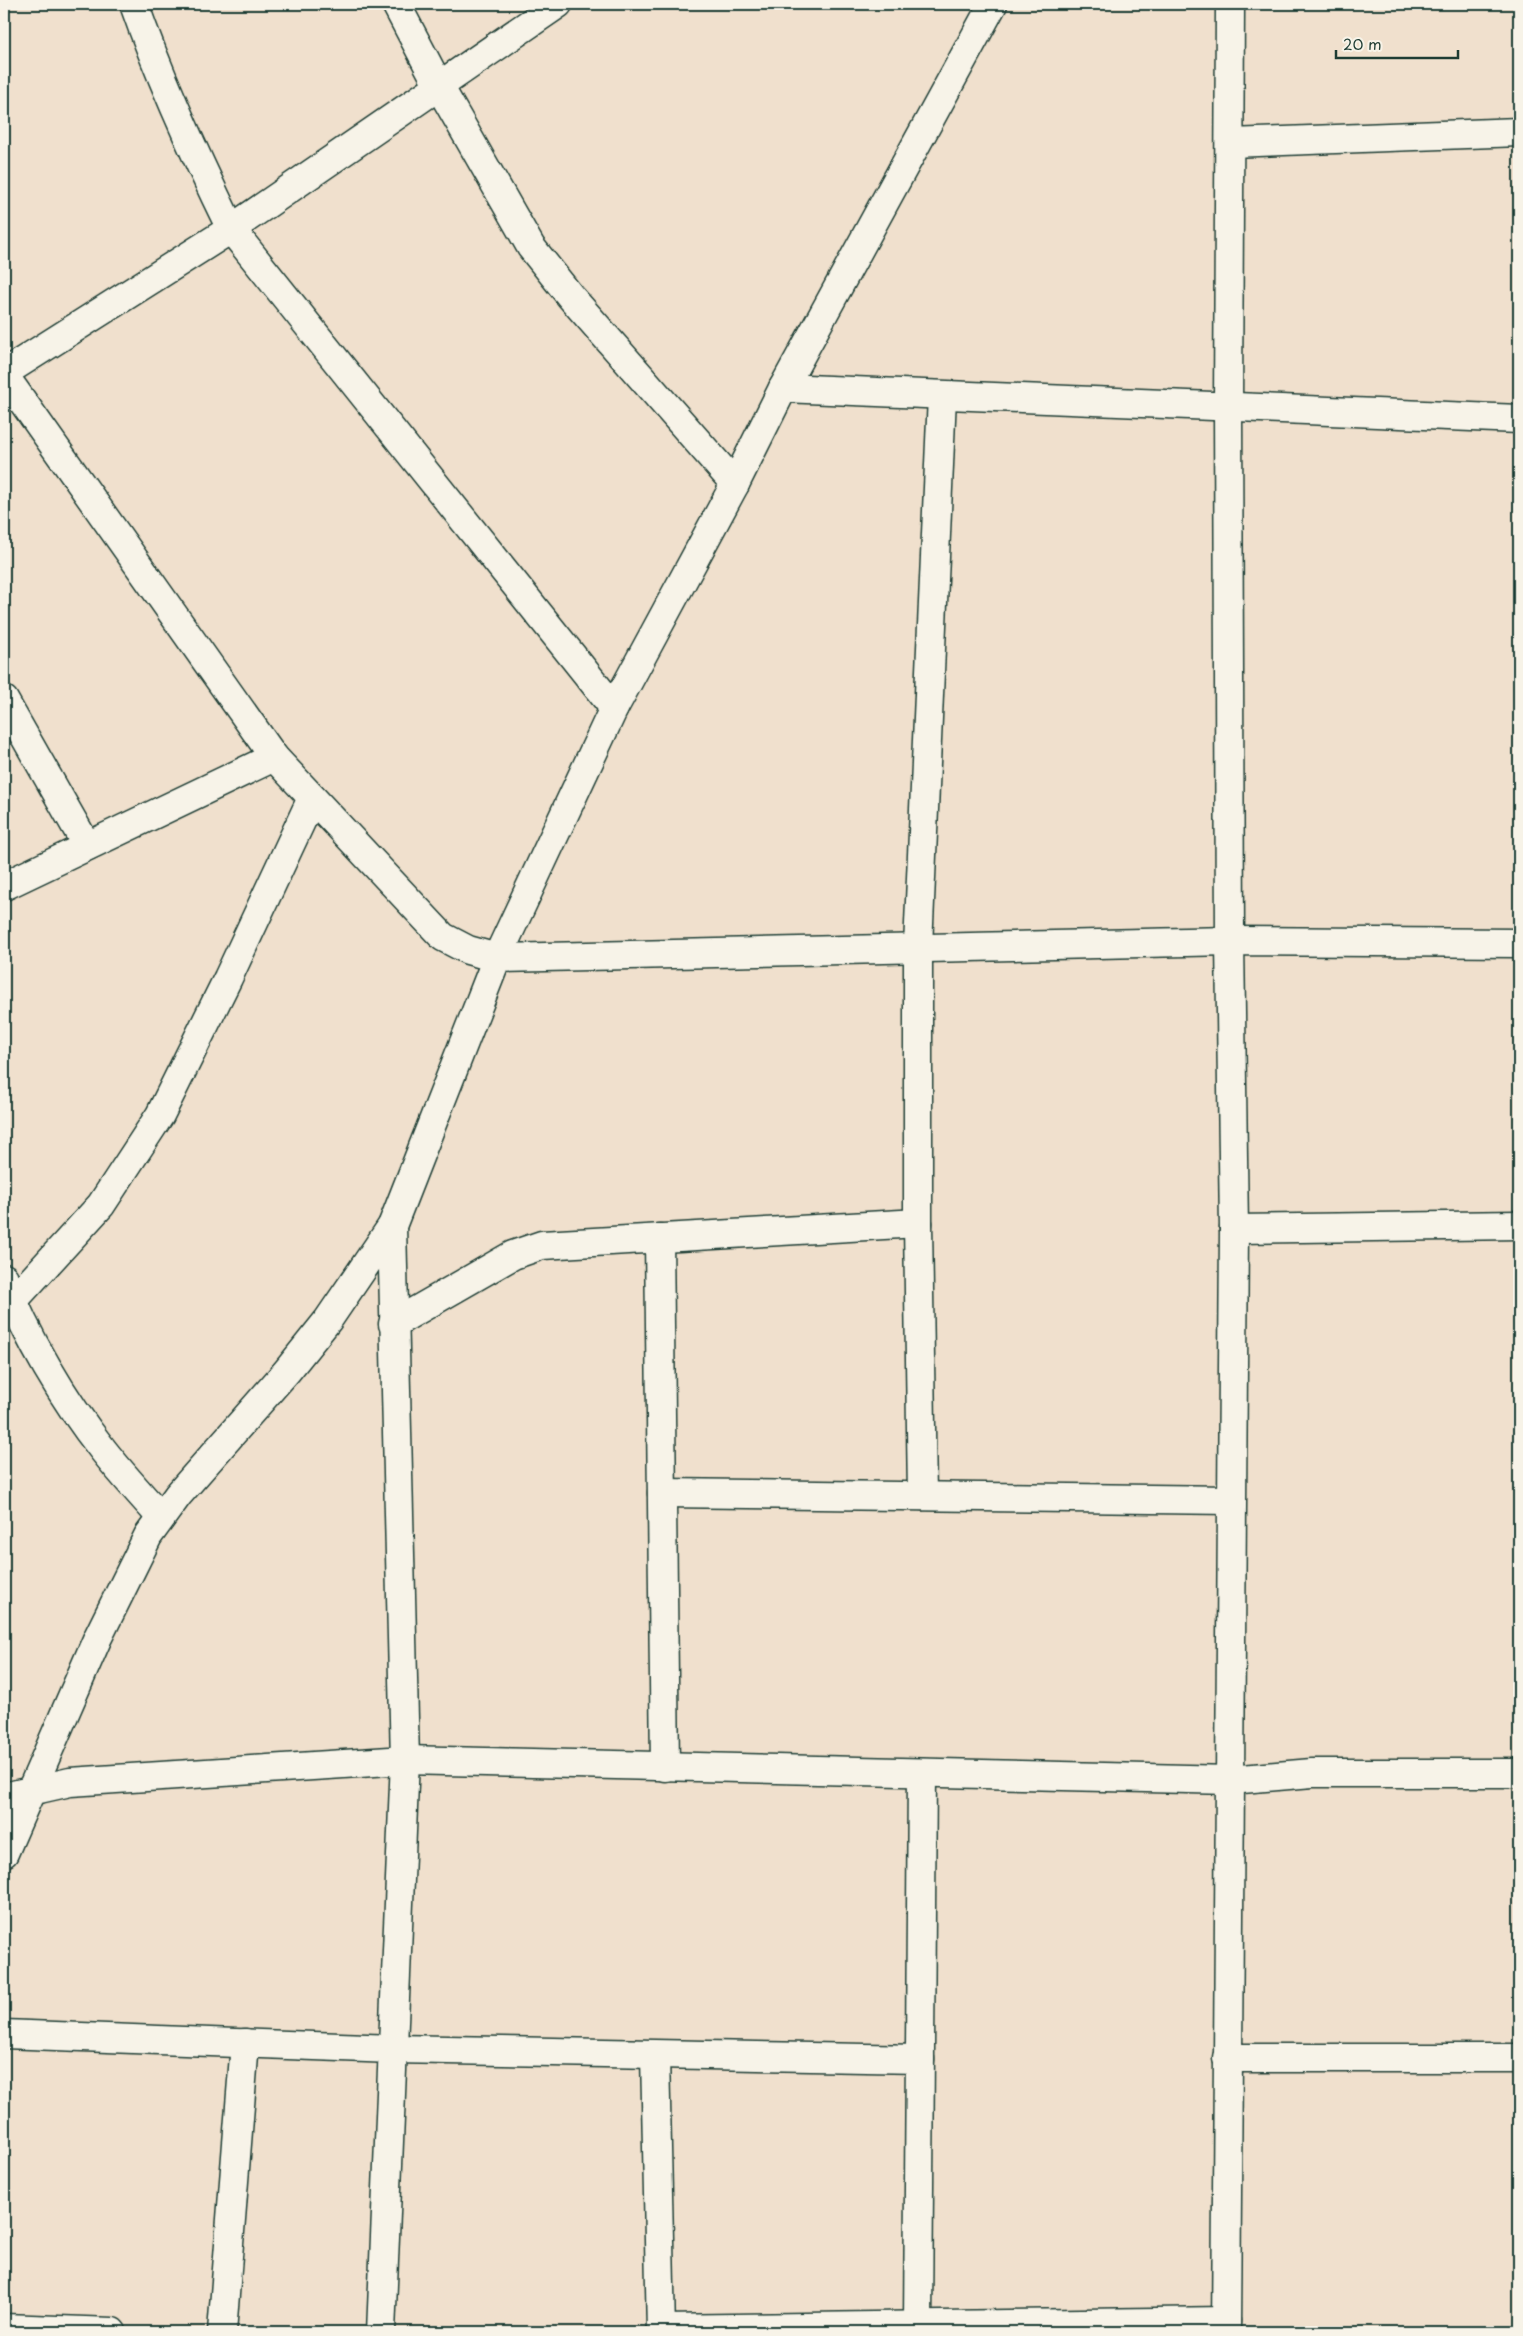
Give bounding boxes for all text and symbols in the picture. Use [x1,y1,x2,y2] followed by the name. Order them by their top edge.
[1336,28,1458,60] scale bar
[1343,32,1382,55] text: 20 m

